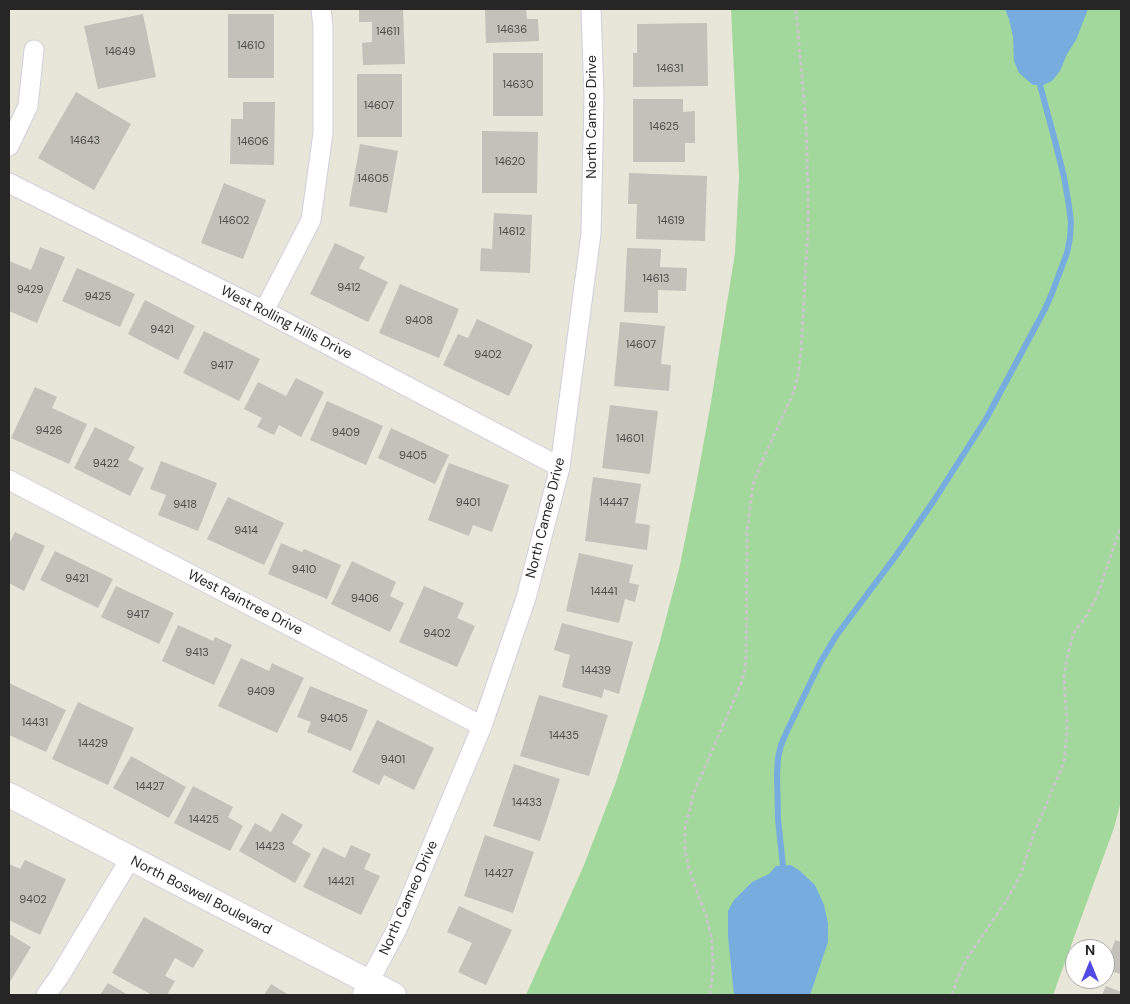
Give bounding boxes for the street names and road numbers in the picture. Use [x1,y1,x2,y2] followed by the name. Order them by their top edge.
[584,55,600,179] street label: North Cameo Drive
[218,283,354,363] street label: West Rolling Hills Drive
[523,456,569,580] street label: North Cameo Drive
[185,567,305,639] street label: West Raintree Drive
[376,838,442,958] street label: North Cameo Drive
[128,853,274,939] street label: North Boswell Boulevard

